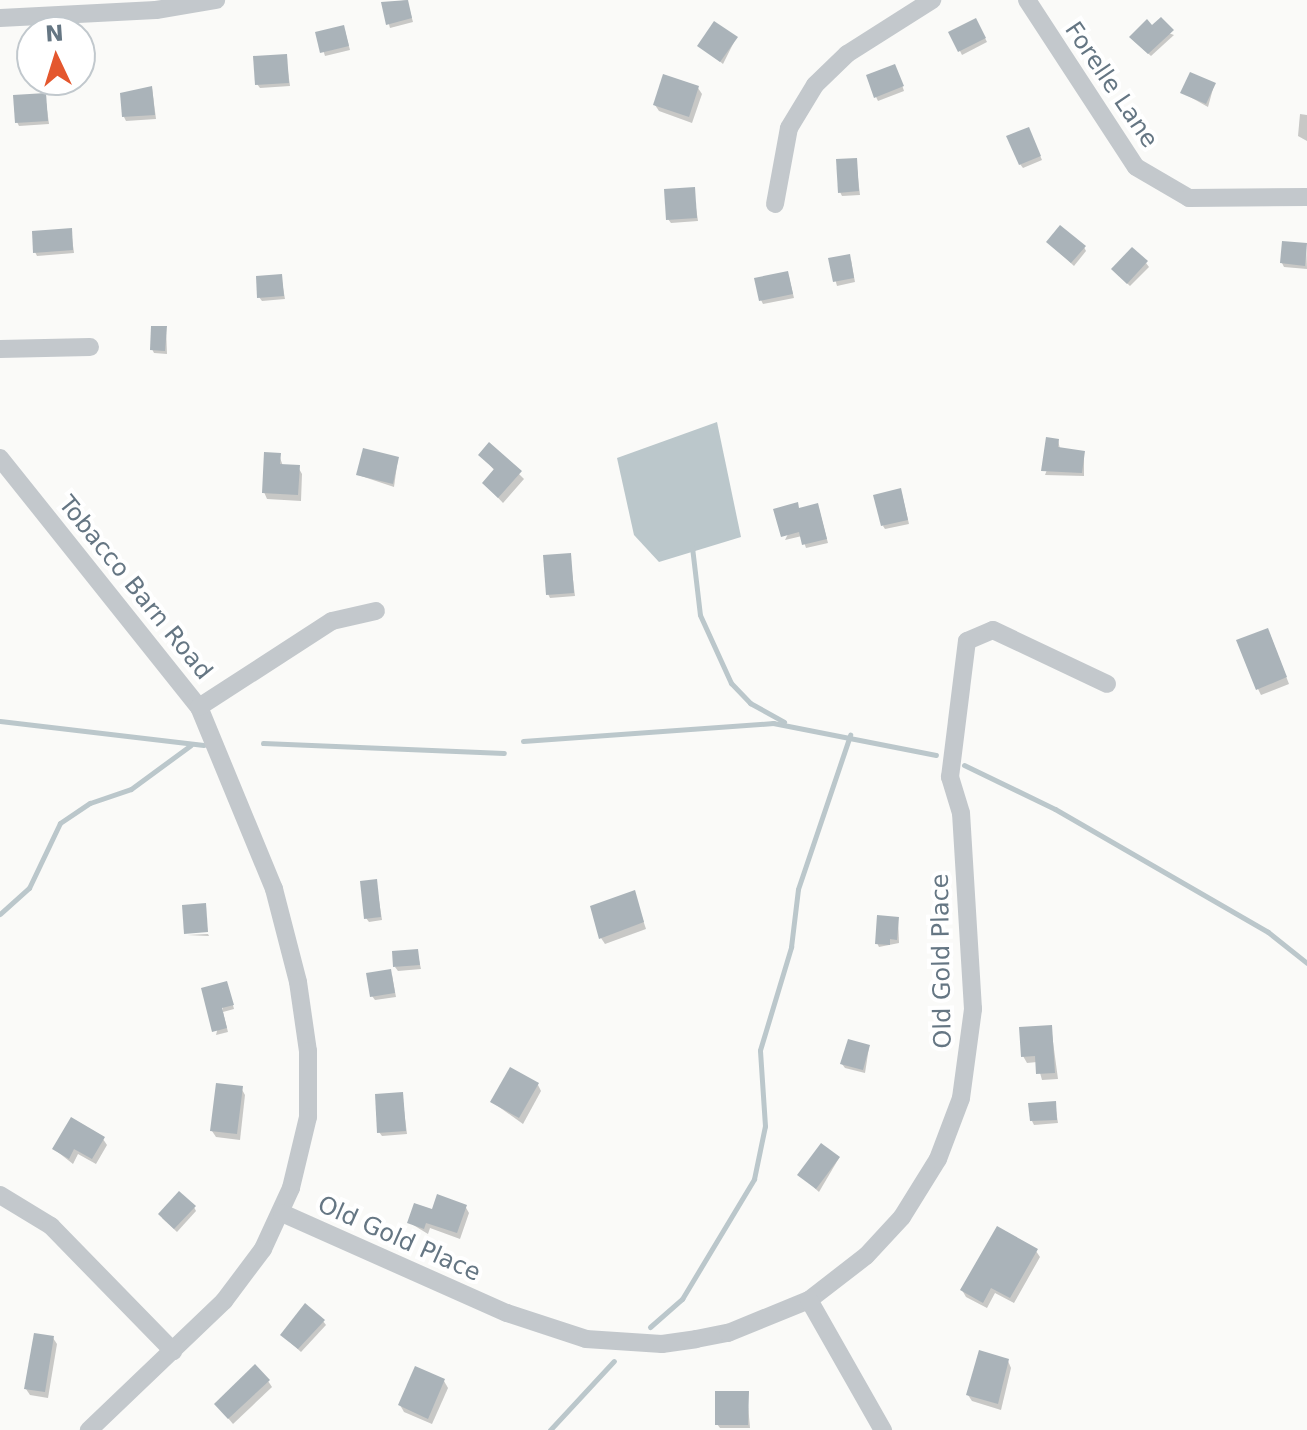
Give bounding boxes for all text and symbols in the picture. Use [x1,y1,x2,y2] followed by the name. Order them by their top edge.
[16,16,96,96] north arrow
[1058,17,1164,153] street label: Forelle Lane
[44,20,64,47] text: N
[52,491,218,685] street label: Tobacco Barn Road
[926,873,958,1049] street label: Old Gold Place
[313,1190,485,1288] street label: Old Gold Place

